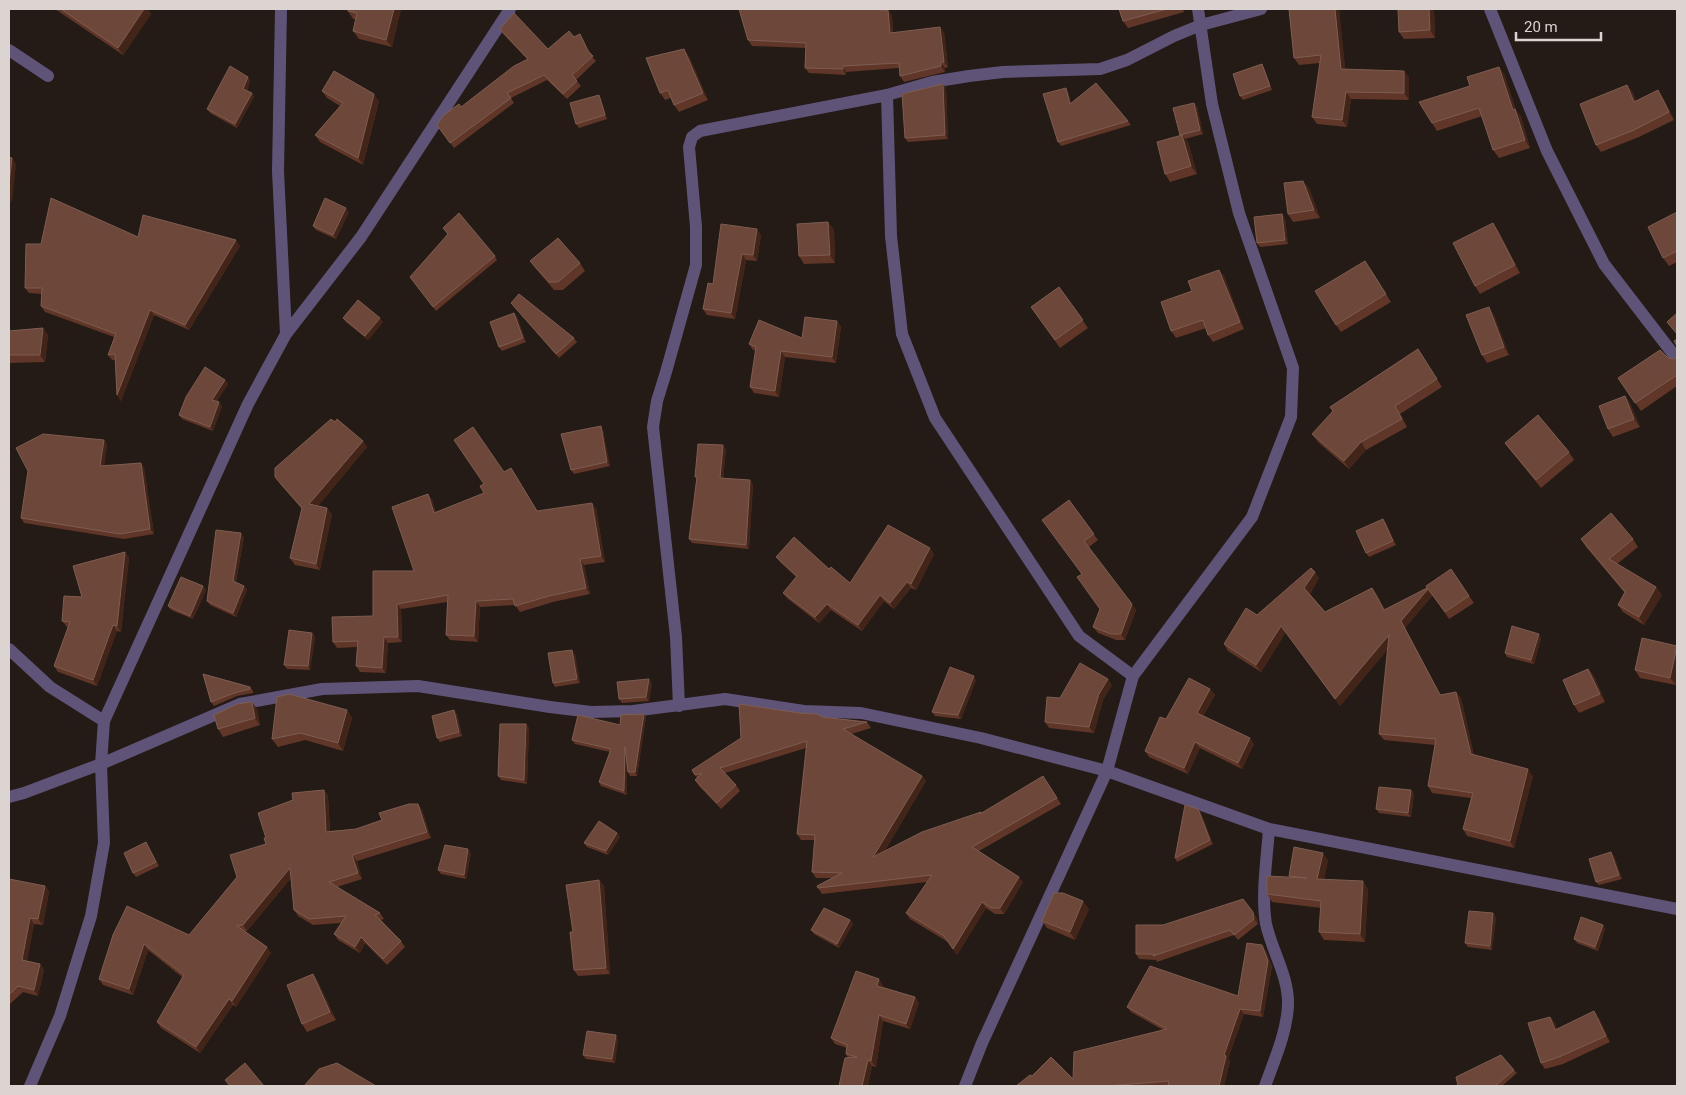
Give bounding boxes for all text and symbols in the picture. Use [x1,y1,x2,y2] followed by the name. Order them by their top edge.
[1516,10,1601,42] scale bar
[1524,18,1558,36] text: 20 m

